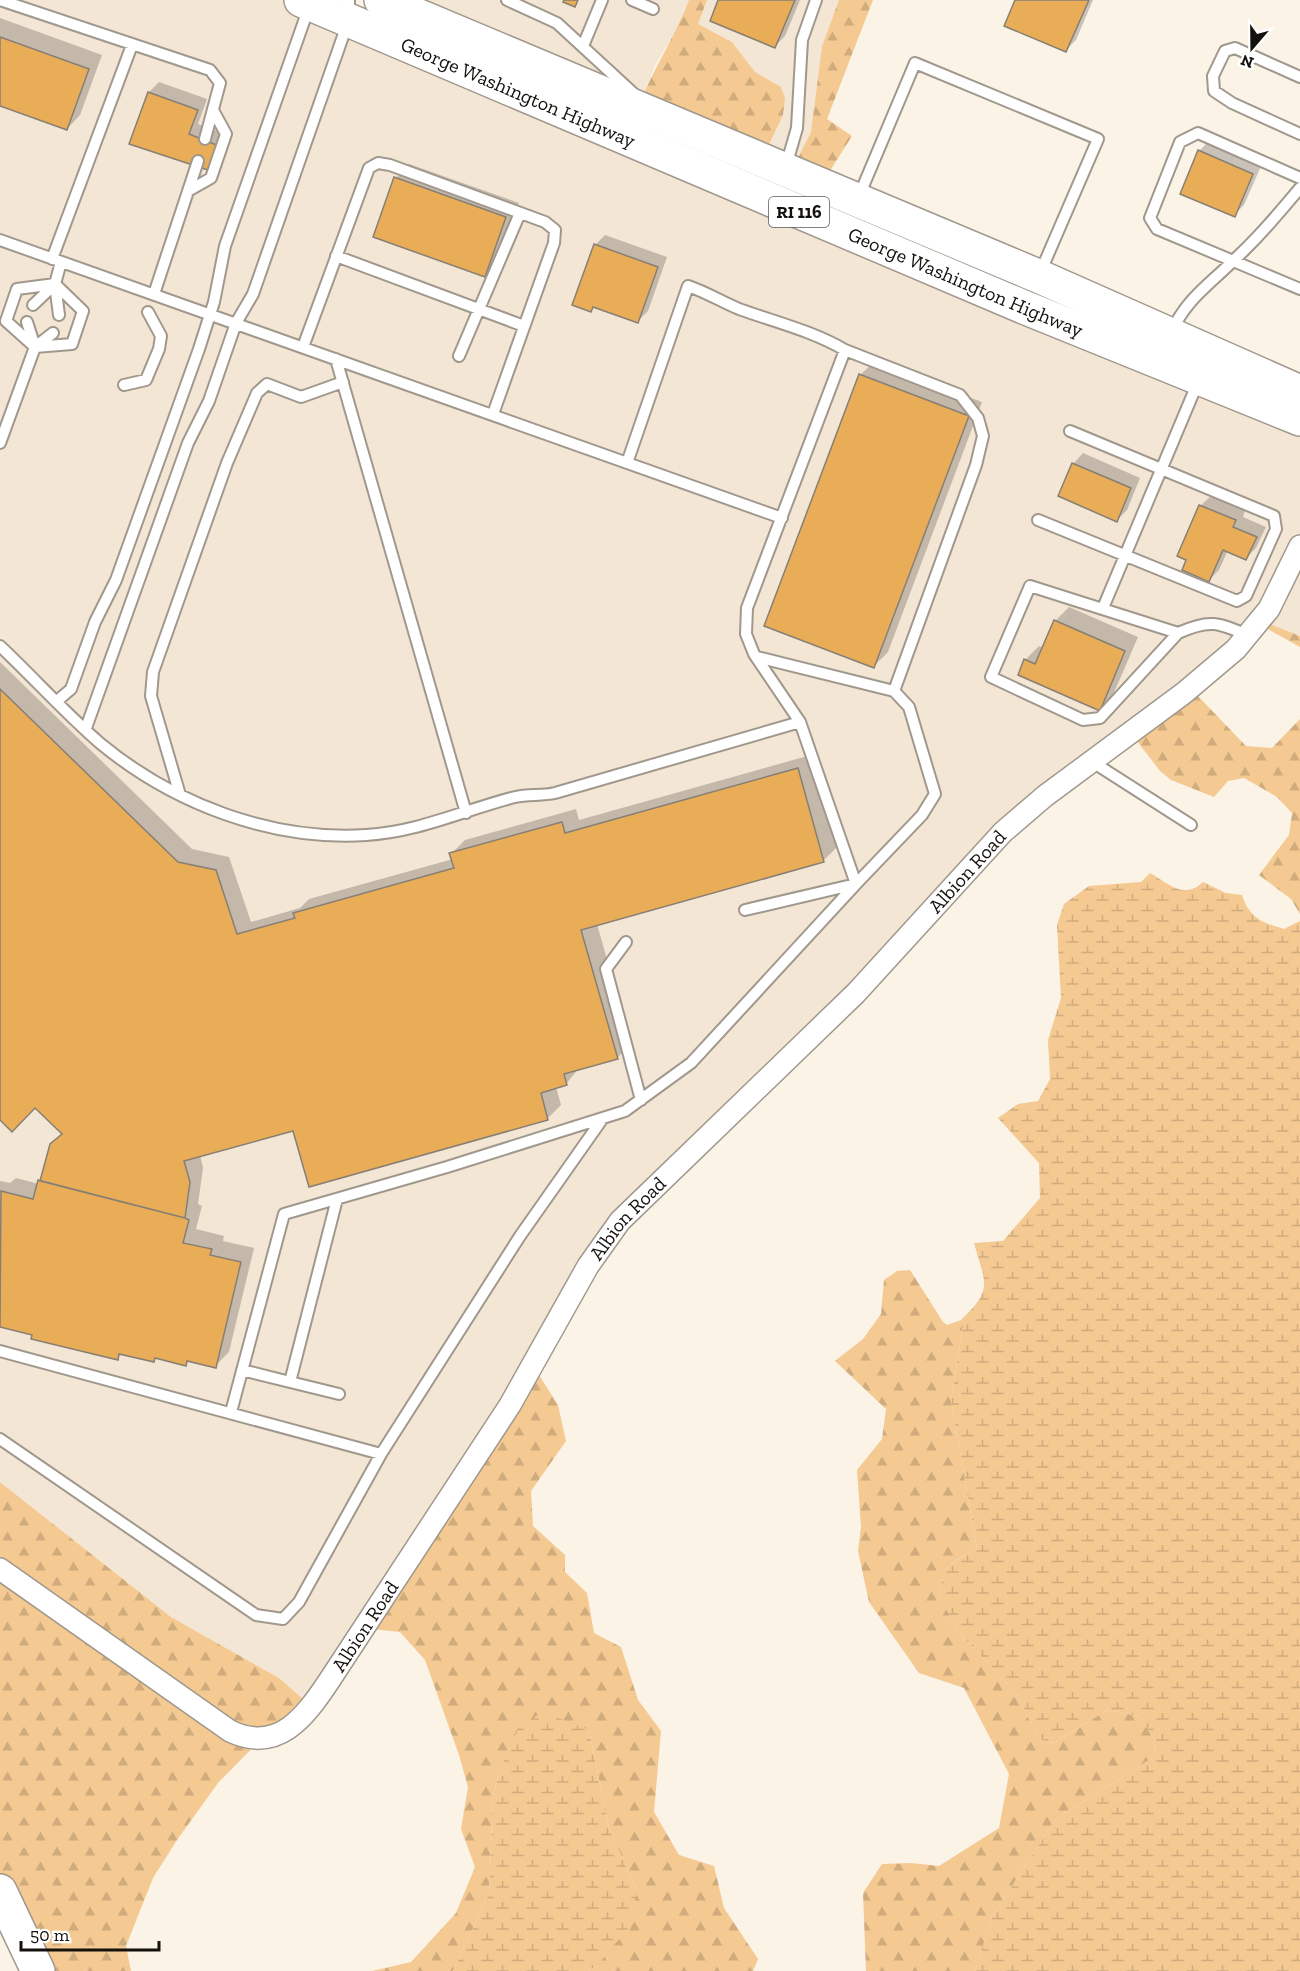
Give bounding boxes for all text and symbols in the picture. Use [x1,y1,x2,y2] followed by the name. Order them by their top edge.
[1222,18,1282,78] north arrow
[397,32,640,153] street label: George Washington Highway
[1238,51,1256,73] text: N
[769,197,829,227] road number: RI 116
[845,222,1087,342] street label: George Washington Highway
[923,825,1011,918] street label: Albion Road
[584,1172,671,1265] street label: Albion Road
[326,1576,403,1676] street label: Albion Road
[21,1914,159,1952] scale bar
[30,1924,70,1946] text: 50 m

